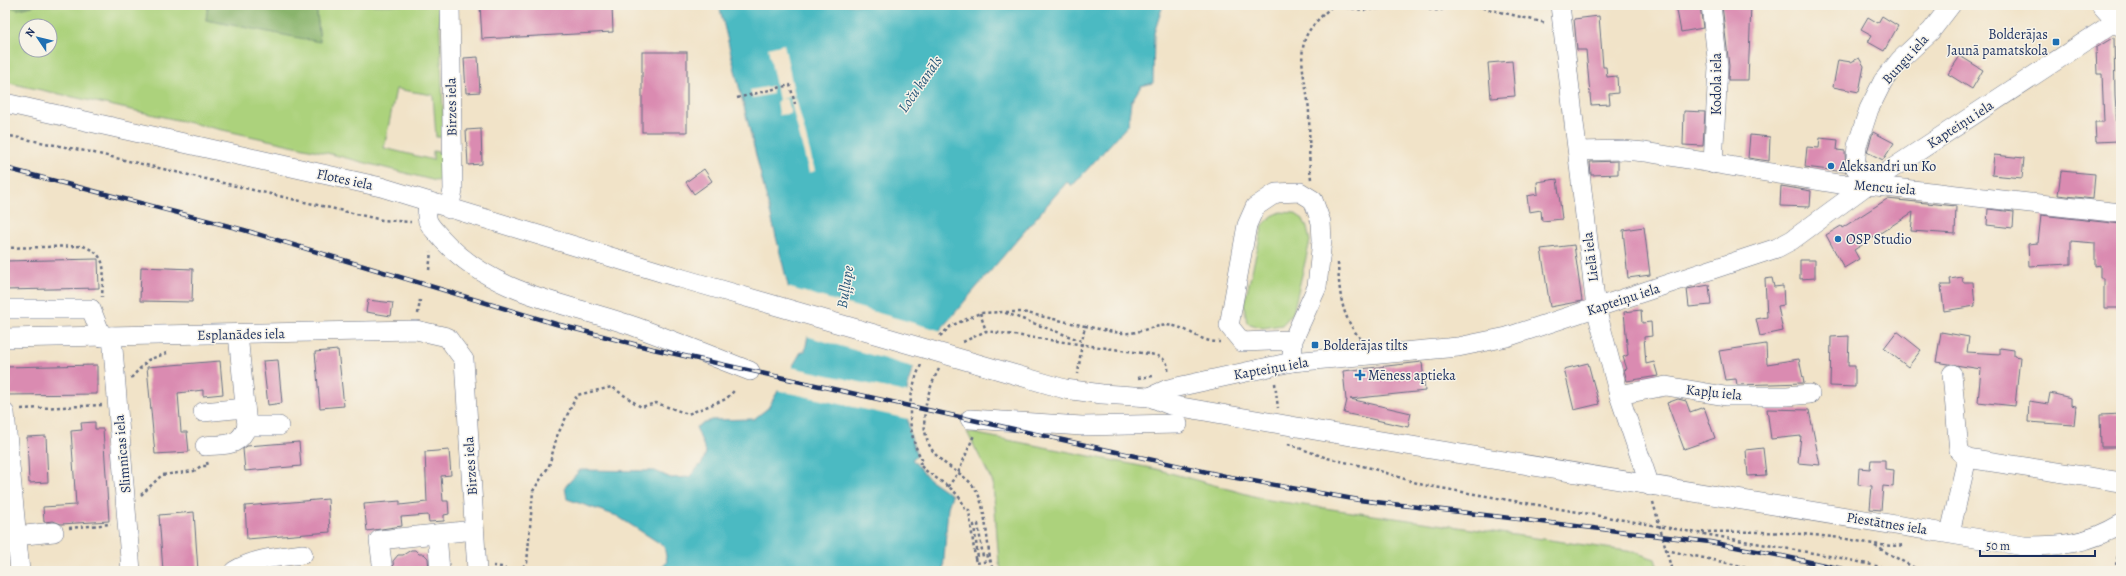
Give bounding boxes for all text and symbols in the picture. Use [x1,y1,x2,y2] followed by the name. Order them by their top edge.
[18,18,58,58] north arrow
[22,25,39,40] text: N
[1947,25,2048,60] place label: Bolderājas Jaunā pamatskola
[1878,30,1933,88] street label: Bungu iela
[2051,37,2061,47] marker: Bolderājas Jaunā pamatskola
[893,52,947,116] water label: Loču kanāls
[1707,52,1726,115] street label: Kodola iela
[441,77,462,137] street label: Birzes iela
[1923,96,1998,153] street label: Kapteiņu iela
[1838,157,1936,176] place label: Aleksandri un Ko
[1826,161,1836,171] marker: Aleksandri un Ko
[315,164,375,195] street label: Flotes iela
[1853,175,1917,200] street label: Mencu iela
[1578,230,1603,283] street label: Lielā iela
[1846,230,1912,249] place label: OSP Studio
[1833,234,1843,244] marker: OSP Studio
[832,264,858,310] water label: Buļļupe
[1584,279,1663,320] street label: Kapteiņu iela
[197,324,286,345] street label: Esplanādes iela
[1323,336,1408,355] place label: Bolderājas tilts
[1310,340,1320,350] marker: Bolderājas tilts
[1232,352,1311,384] street label: Kapteiņu iela
[1368,366,1456,385] place label: Mēness aptieka
[1355,370,1365,380] marker: Mēness aptieka
[1685,380,1743,405] street label: Kapļu iela
[110,413,135,494] street label: Slimnīcas iela
[459,436,482,496] street label: Birzes iela
[1845,508,1929,539] street label: Piestātnes iela
[1980,532,2095,558] scale bar
[1986,538,2010,554] text: 50 m

